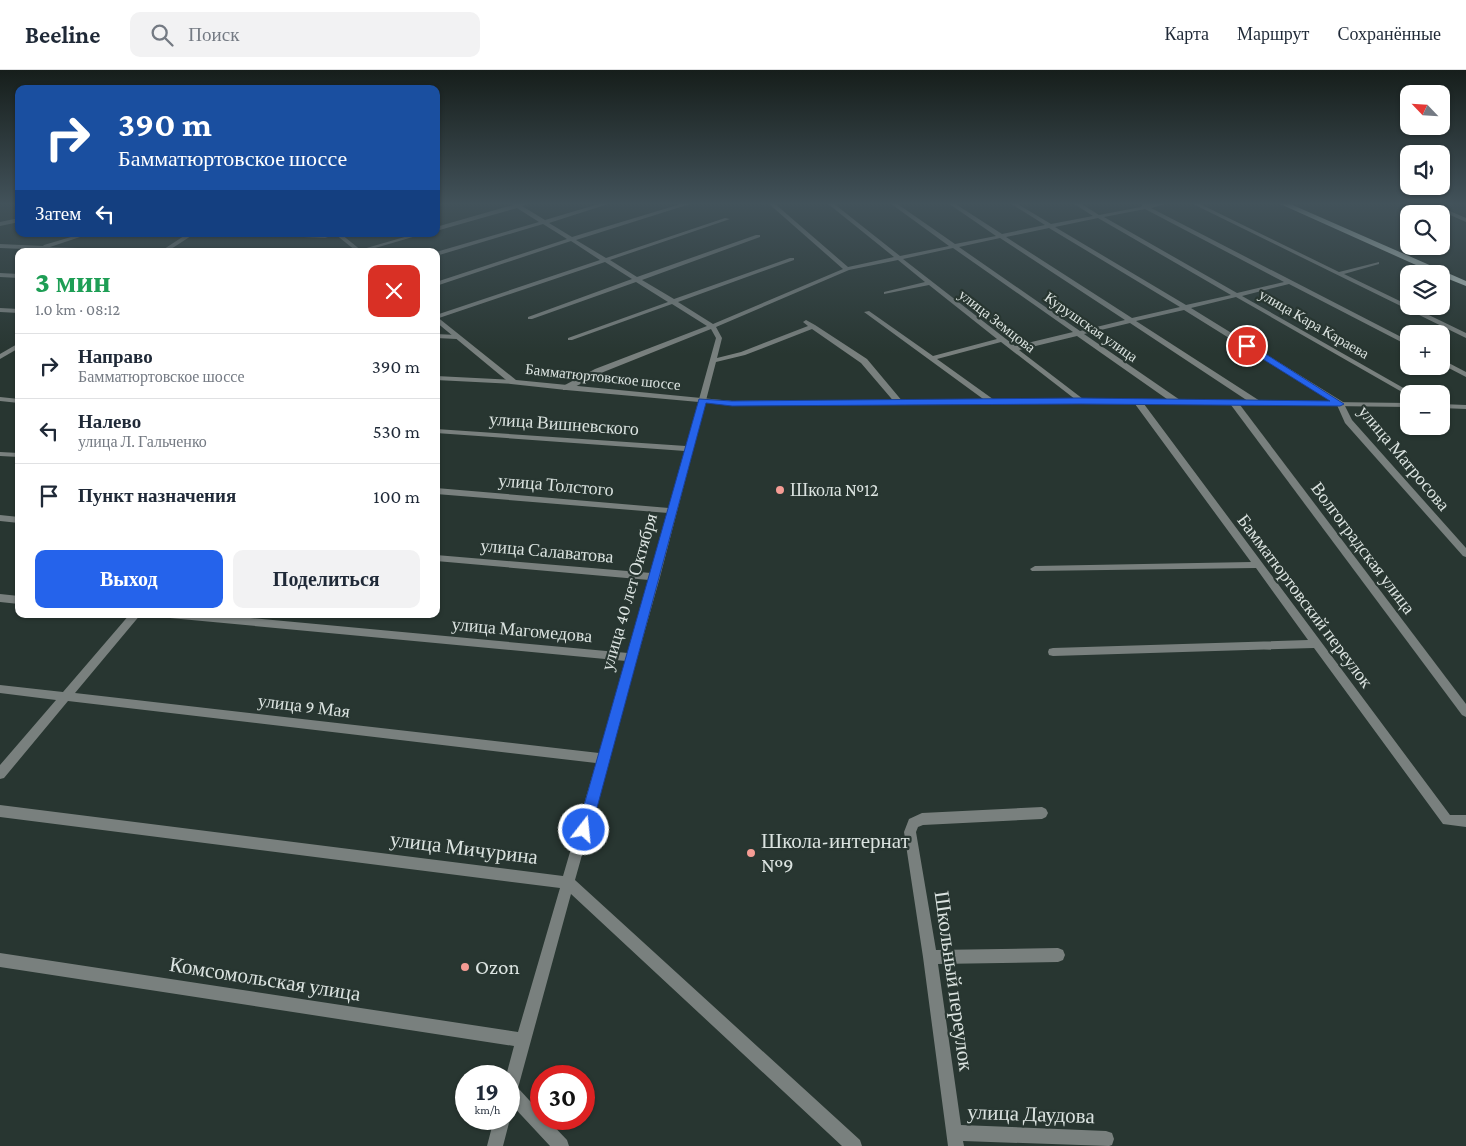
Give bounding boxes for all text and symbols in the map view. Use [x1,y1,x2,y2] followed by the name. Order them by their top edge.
[130,12,480,57] search box
[25,21,100,48] text: Beeline
[148,21,176,49] icon: search
[188,24,239,45] text: Поиск
[1164,24,1209,44] text: Карта
[1237,24,1309,44] text: Маршрут
[1337,24,1441,44] text: Сохранённые
[1400,85,1450,135] north arrow
[1400,85,1450,435] map controls
[35,105,100,170] icon: right
[118,105,212,144] text: 390 m
[1400,145,1450,195] button: sound
[118,146,347,171] text: Бамматюртовское шоссе
[91,200,119,228] icon: left
[35,203,81,224] text: Затем
[1400,205,1450,255] button: search
[35,265,111,298] text: 3 мин
[368,265,420,317] button: close
[1400,265,1450,315] button: layers
[956,286,1039,356] street label: улица Земцова
[1256,286,1372,362] street label: улица Кара Караева
[1041,289,1141,365] street label: Курушская улица
[35,301,120,318] text: 1.0 km · 08:12
[1226,325,1268,367] pin
[1400,325,1450,375] button: +
[1233,332,1261,360] icon: arrive
[78,346,153,367] text: Направо
[35,352,63,380] icon: right
[372,356,420,377] text: 390 m
[524,361,682,393] street label: Бамматюртовское шоссе
[78,368,245,385] text: Бамматюртовское шоссе
[1400,385,1450,435] button: −
[1354,401,1454,515] street label: улица Матросова
[488,409,640,439] street label: улица Вишневского
[78,411,141,432] text: Налево
[35,417,63,445] icon: left
[373,421,420,442] text: 530 m
[78,433,207,450] text: улица Л. Гальченко
[497,470,615,500] street label: улица Толстого
[1307,478,1419,618] street label: Волгоградская улица
[790,480,879,500] place label: Школа №12
[35,482,63,510] icon: arrive
[774,484,786,496] marker: Школа №12
[78,485,236,506] text: Пункт назначения
[373,486,420,507] text: 100 m
[1233,510,1377,692] street label: Бамматюртовский переулок
[597,511,661,673] street label: улица 40 лет Октября
[480,535,614,567] street label: улица Салаватова
[35,550,223,608] button: Выход
[233,550,420,608] button: Поделиться
[451,614,593,646] street label: улица Магомедова
[257,690,351,722] street label: улица 9 Мая
[557,803,609,855] position arrow
[389,827,540,869] street label: улица Мичурина
[761,829,910,877] place label: Школа-интернат №9
[745,847,757,859] marker: Школа-интернат №9
[929,889,979,1073] street label: Школьный переулок
[168,952,363,1006] street label: Комсомольская улица
[475,955,520,979] place label: Ozon
[459,961,471,973] marker: Ozon
[530,1065,595,1130] speed limit sign: 30
[476,1078,499,1105] text: 19
[967,1100,1096,1128] street label: улица Даудова
[475,1103,500,1117] text: km/h

